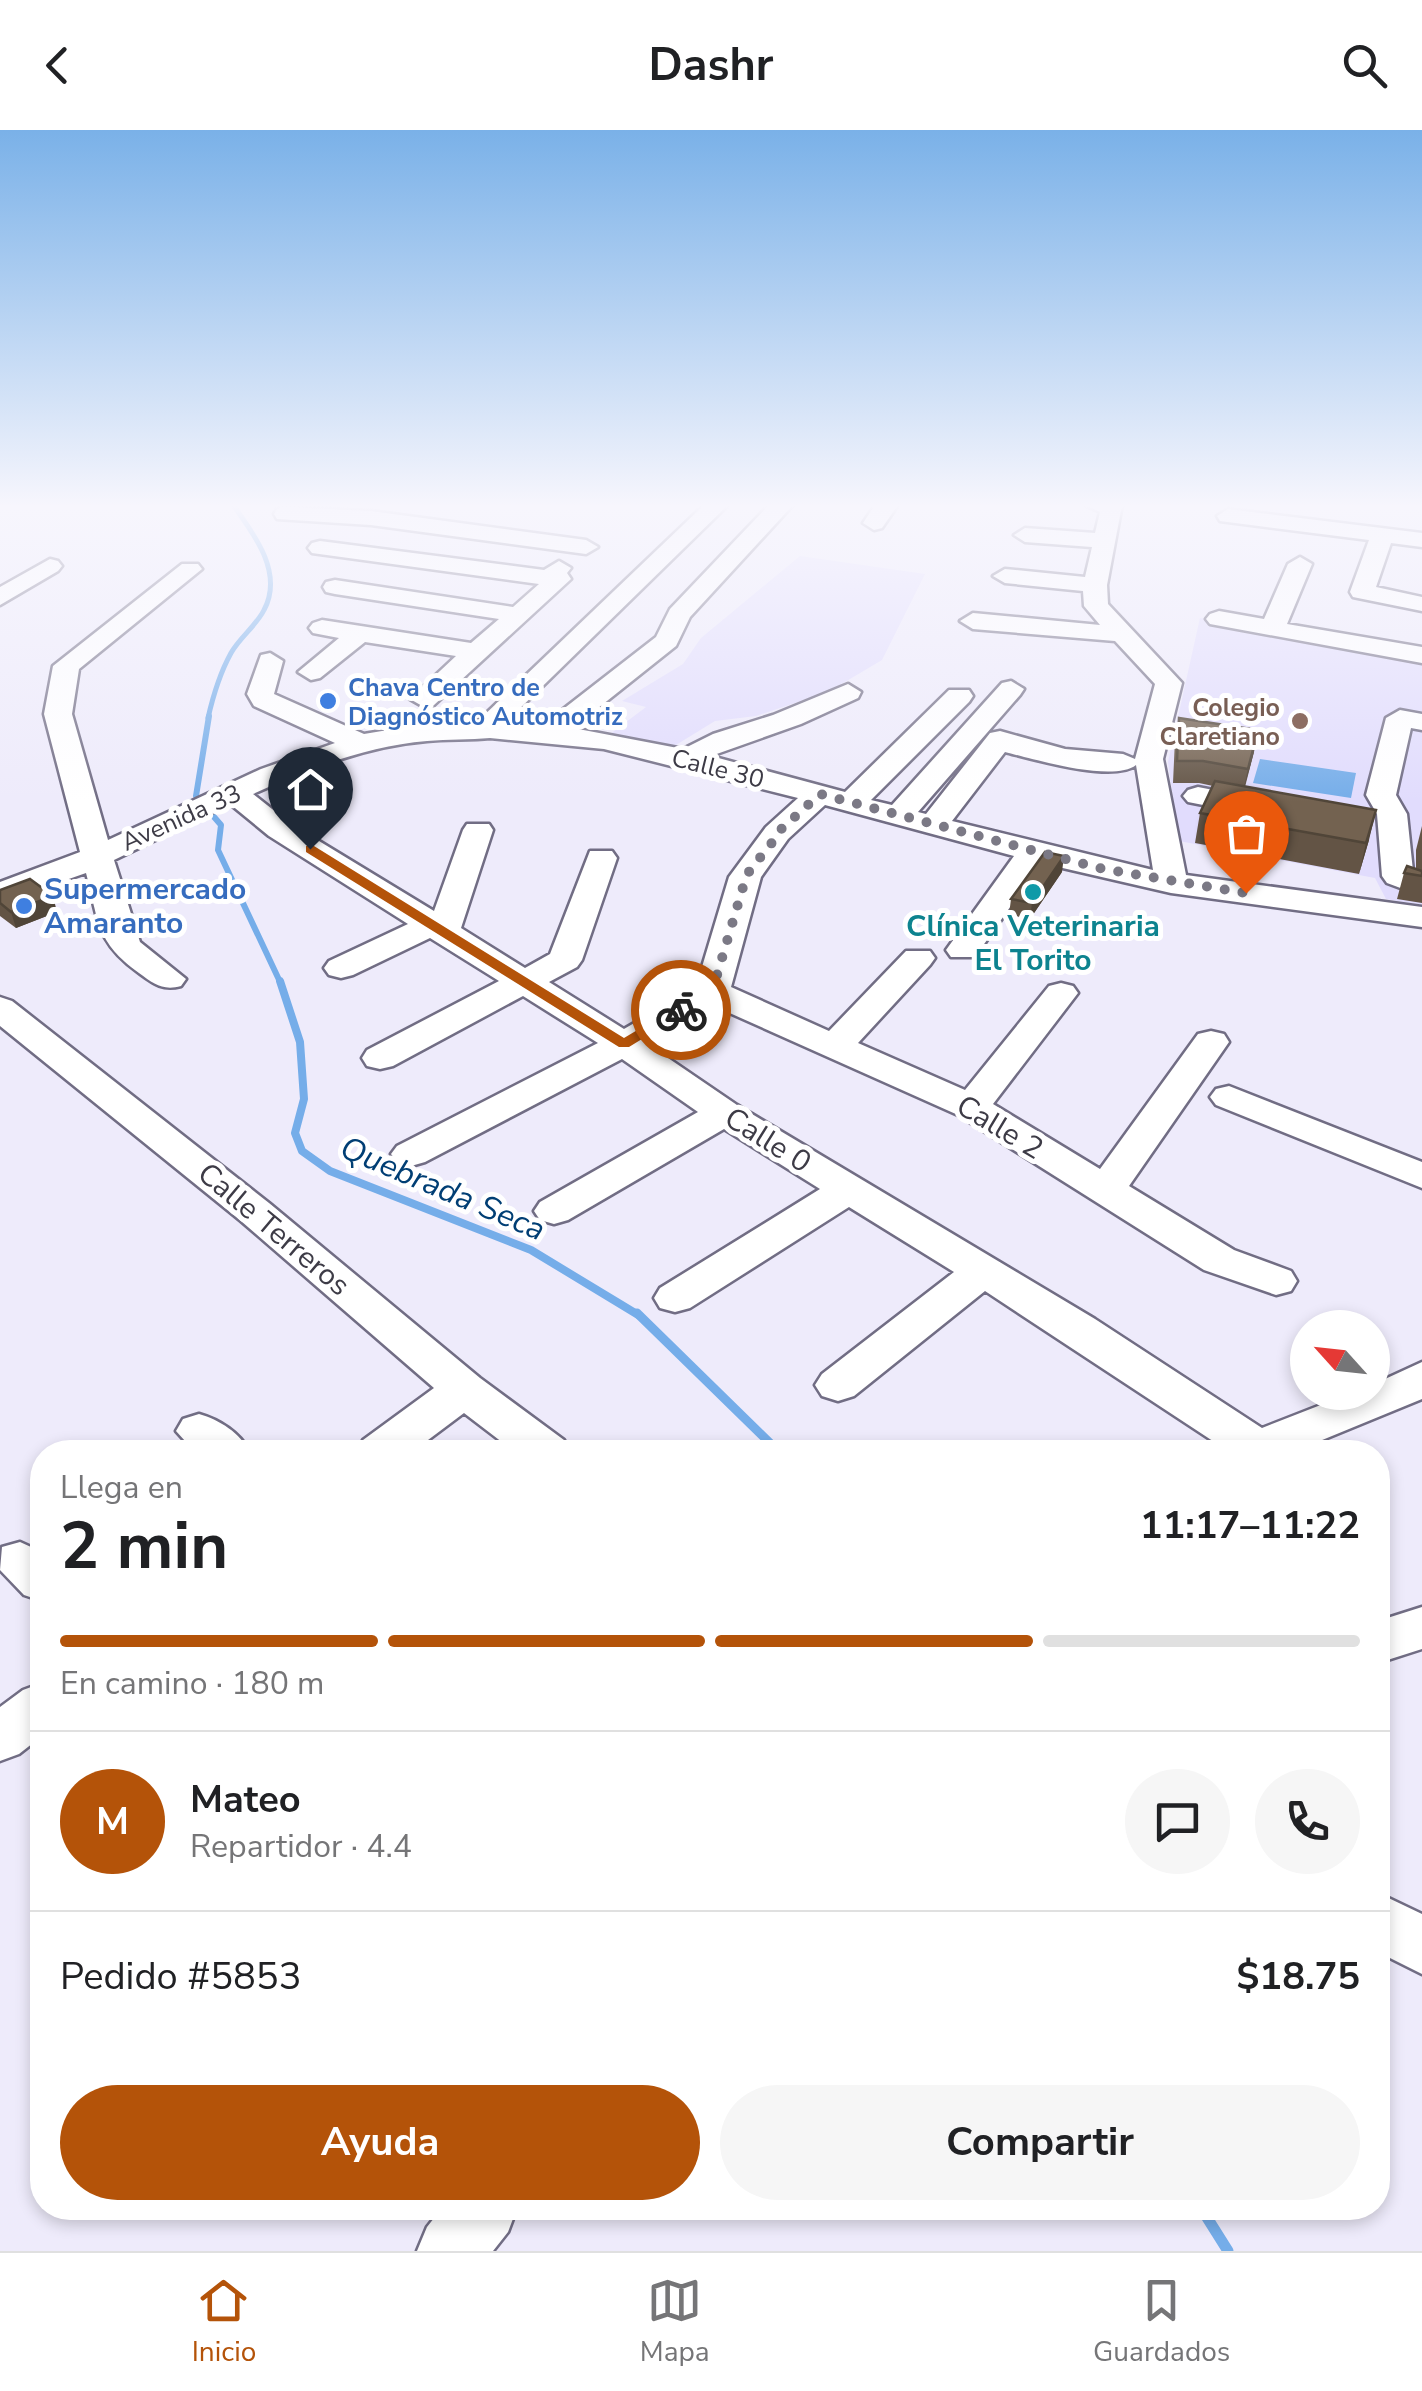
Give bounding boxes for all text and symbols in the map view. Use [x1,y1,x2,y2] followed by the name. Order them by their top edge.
[649,35,773,96] text: Dashr
[30,38,85,93] icon: back
[1337,38,1392,93] icon: search
[348,671,623,734] place label: Chava Centro de Diagnóstico Automotriz
[317,690,339,712] marker: Chava Centro de Diagnóstico Automotriz
[1160,691,1280,754] place label: Colegio Claretiano
[1289,710,1311,732] marker: Colegio Claretiano
[668,741,768,797] street label: Calle 30
[268,747,353,850] pin
[283,762,338,817] icon: home
[116,776,247,859] street label: Avenida 33
[1204,791,1289,894] pin
[1219,806,1274,861] icon: bag
[44,869,246,944] place label: Supermercado Amaranto
[1022,881,1044,903] marker: Clínica Veterinaria El Torito
[13,895,35,917] marker: Supermercado Amaranto
[906,906,1160,981] place label: Clínica Veterinaria El Torito
[631,960,731,1060] courier
[654,983,709,1038] icon: bike
[949,1085,1051,1169] street label: Calle 2
[717,1098,819,1183] street label: Calle 0
[334,1126,552,1251] water label: Quebrada Seca
[189,1153,359,1305] street label: Calle Terreros
[1290,1310,1390,1410] north arrow
[1290,1310,1390,1410] map controls
[60,1466,183,1509] text: Llega en
[1140,1500,1360,1551] text: 11:17–11:22
[60,1502,228,1591] text: 2 min
[60,1662,324,1705] text: En camino · 180 m
[1125,1769,1230,1874] button: chat
[1255,1769,1360,1874] button: phone
[190,1774,301,1825] text: Mateo
[96,1796,129,1847] text: M
[190,1825,412,1868] text: Repartidor · 4.4
[60,1951,301,2002] text: Pedido #5853
[1237,1951,1360,2002] text: $18.75
[60,2085,700,2200] button: Ayuda
[720,2085,1360,2200] button: Compartir
[192,2273,256,2371] tab: Inicio
[640,2273,710,2371] tab: Mapa
[1093,2273,1230,2371] tab: Guardados

